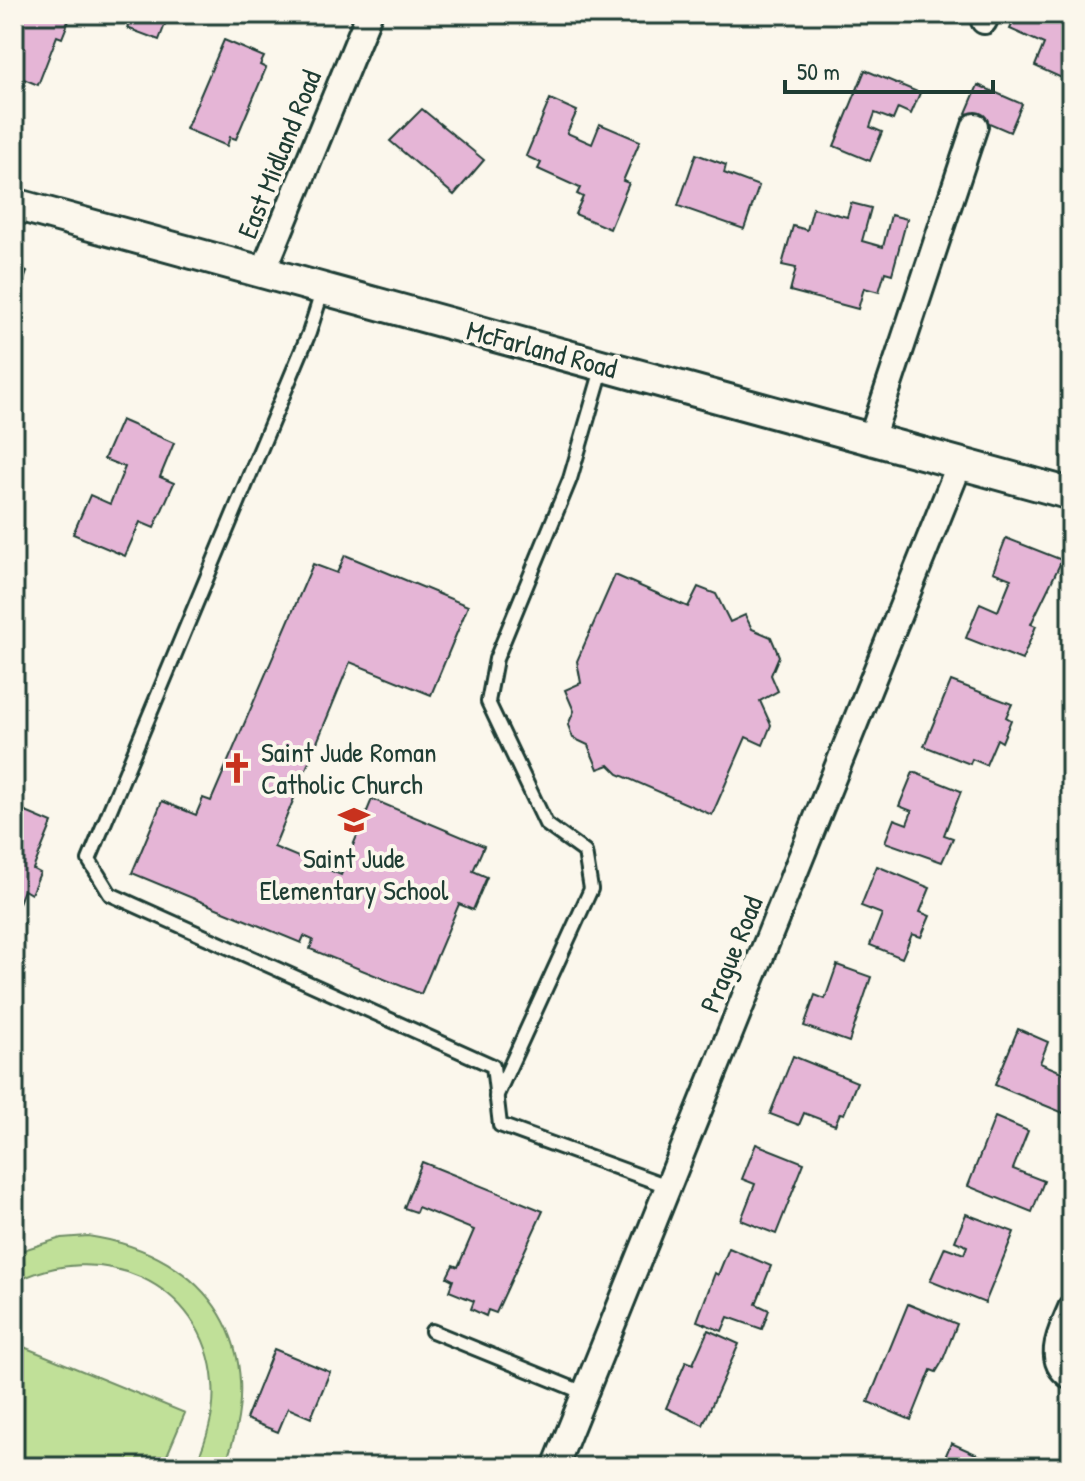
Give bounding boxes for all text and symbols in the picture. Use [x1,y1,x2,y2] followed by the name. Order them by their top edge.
[785,44,993,94] scale bar
[797,55,840,87] text: 50 m
[228,64,330,244] street label: East Midland Road
[463,311,621,387] street label: McFarland Road
[261,733,437,803] place label: Saint Jude Roman Catholic Church
[220,751,254,785] church icon: Saint Jude Roman Catholic Church
[337,803,371,837] school or university icon: Saint Jude Elementary School
[260,839,449,909] place label: Saint Jude Elementary School
[690,890,772,1018] street label: Prague Road

